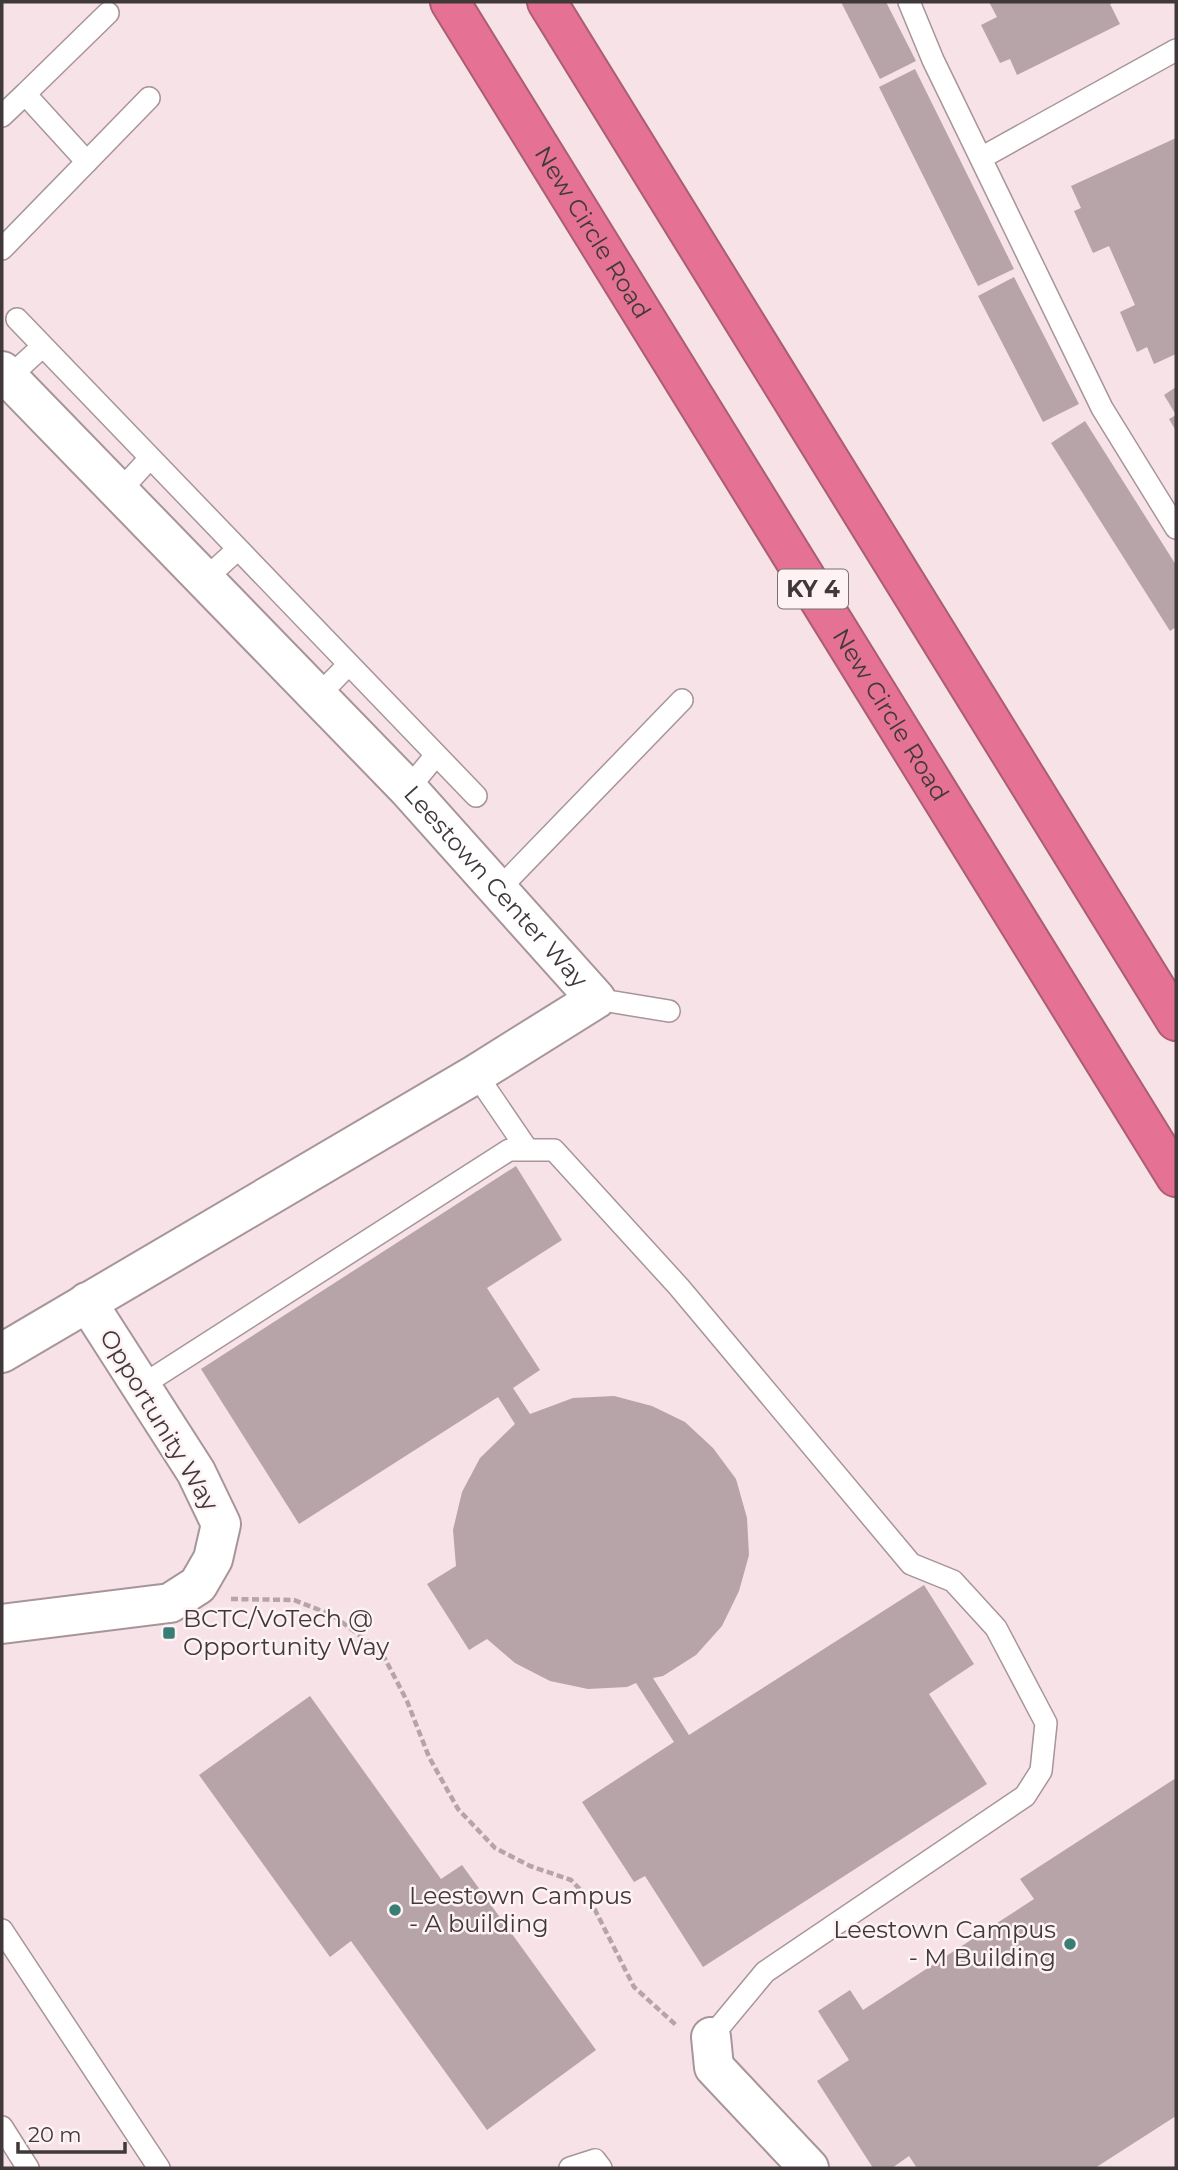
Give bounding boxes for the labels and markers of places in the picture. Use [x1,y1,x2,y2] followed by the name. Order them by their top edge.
[183,1604,389,1661] place label: BCTC/VoTech @ Opportunity Way
[161,1625,177,1641] marker: BCTC/VoTech @ Opportunity Way
[409,1881,632,1938] place label: Leestown Campus - A building
[387,1902,403,1918] marker: Leestown Campus - A building
[833,1915,1056,1972] place label: Leestown Campus - M Building
[1062,1936,1078,1952] marker: Leestown Campus - M Building

